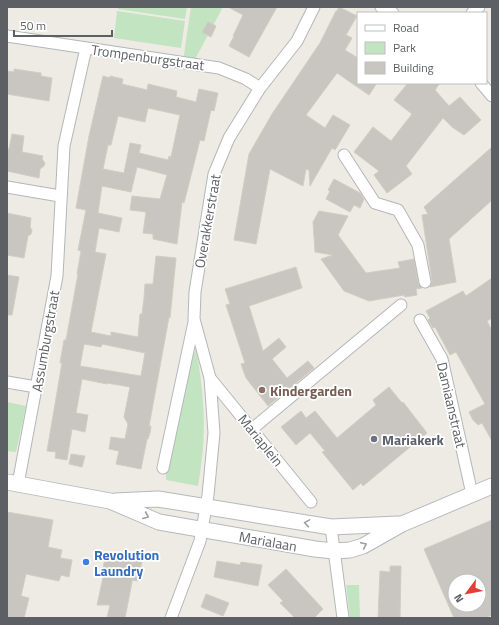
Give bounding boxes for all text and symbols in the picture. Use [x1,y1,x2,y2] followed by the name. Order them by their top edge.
[14,12,112,38] scale bar
[357,12,487,84] legend
[20,16,46,35] text: 50 m
[393,18,419,37] text: Road
[393,38,416,57] text: Park
[90,39,206,75] street label: Trompenburgstraat
[393,58,434,77] text: Building
[188,172,226,270] street label: Overakkerstraat
[26,289,64,393] street label: Assumburgstraat
[432,360,472,450] street label: Damiaanstraat
[270,380,352,401] place label: Kindergarden
[257,385,267,395] marker: Kindergarden
[233,409,289,471] street label: Mariaplein
[382,429,445,450] place label: Mariakerk
[369,434,379,444] marker: Mariakerk
[142,512,149,520] one-way arrow
[304,519,310,528] one-way arrow
[237,526,299,556] street label: Marialaan
[360,542,367,550] one-way arrow
[94,544,159,581] place label: Revolution Laundry
[81,557,91,567] marker: Revolution Laundry
[447,573,487,613] north arrow
[450,591,467,606] text: N

